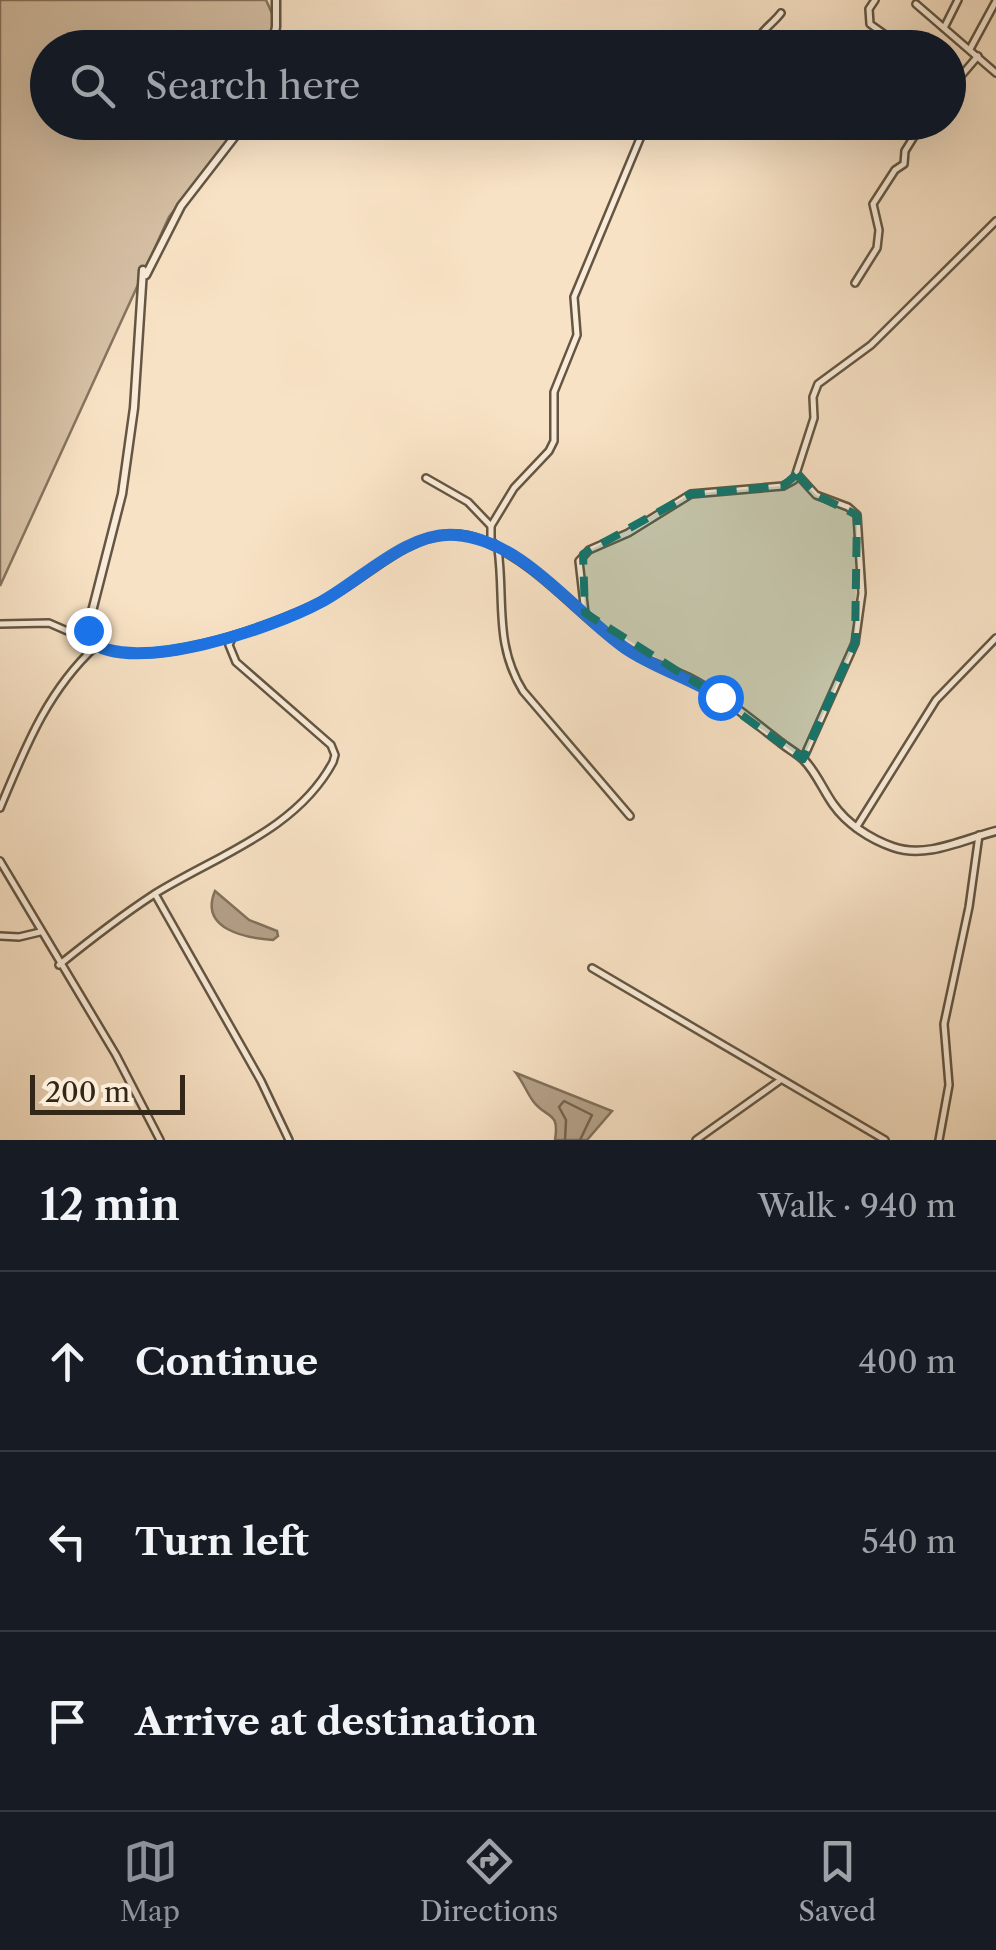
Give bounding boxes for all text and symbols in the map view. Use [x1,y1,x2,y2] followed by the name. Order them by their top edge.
[30,30,966,140] search box
[65,58,120,113] icon: search
[145,62,360,109] text: Search here
[66,608,112,654] route end
[698,675,744,721] route start
[30,1070,185,1114] scale bar
[45,1075,130,1109] text: 200 m
[40,1179,180,1231] text: 12 min
[758,1186,956,1225] text: Walk · 940 m
[40,1334,95,1389] icon: ahead
[135,1338,318,1385] text: Continue
[859,1342,956,1381] text: 400 m
[40,1514,95,1569] icon: left
[135,1518,309,1565] text: Turn left
[862,1522,956,1561] text: 540 m
[40,1694,95,1749] icon: arrive
[135,1698,538,1745] text: Arrive at destination
[120,1834,180,1928] tab: Map
[420,1834,558,1928] tab: Directions
[798,1834,876,1928] tab: Saved

